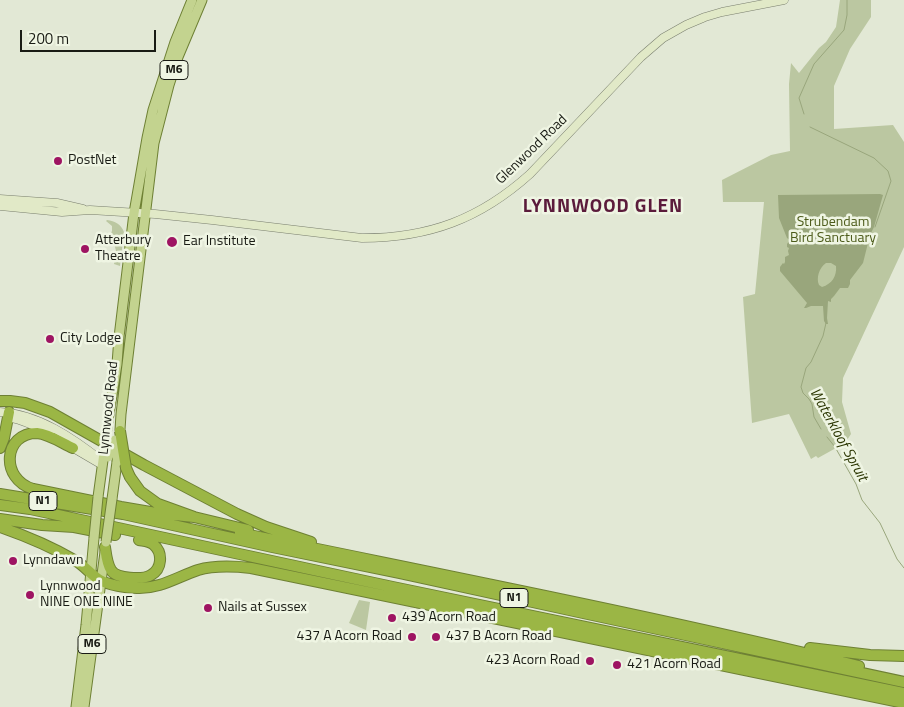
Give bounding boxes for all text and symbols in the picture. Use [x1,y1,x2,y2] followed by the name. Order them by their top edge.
[22,20,159,52] scale bar
[28,27,69,50] text: 200 m
[160,60,188,80] road number: M6
[493,112,571,188] street label: Glenwood Road
[68,153,116,169] place label: PostNet
[52,155,64,167] marker: PostNet
[521,196,685,218] district label: LYNNWOOD GLEN
[790,215,876,248] park label: Strubendam Bird Sanctuary
[95,233,151,266] place label: Atterbury Theatre
[183,234,255,250] place label: Ear Institute
[165,235,179,249] marker: Ear Institute
[79,243,91,255] marker: Atterbury Theatre
[60,331,121,347] place label: City Lodge
[44,333,56,345] marker: City Lodge
[96,360,122,456] street label: Lynnwood Road
[805,385,871,485] water label: Waterkloof Spruit
[29,492,57,511] road number: N1
[23,553,83,569] place label: Lynndawn
[7,555,19,567] marker: Lynndawn
[40,579,133,612] place label: Lynnwood NINE ONE NINE
[500,588,528,608] road number: N1
[24,589,36,601] marker: Lynnwood NINE ONE NINE
[218,600,307,616] place label: Nails at Sussex
[202,602,214,614] marker: Nails at Sussex
[402,610,496,626] place label: 439 Acorn Road
[386,612,398,624] marker: 439 Acorn Road
[297,629,402,645] place label: 437 A Acorn Road
[446,629,552,645] place label: 437 B Acorn Road
[406,631,418,643] marker: 437 A Acorn Road
[430,631,442,643] marker: 437 B Acorn Road
[78,634,106,654] road number: M6
[486,653,580,669] place label: 423 Acorn Road
[584,655,596,667] marker: 423 Acorn Road
[627,657,721,673] place label: 421 Acorn Road
[611,659,623,671] marker: 421 Acorn Road

